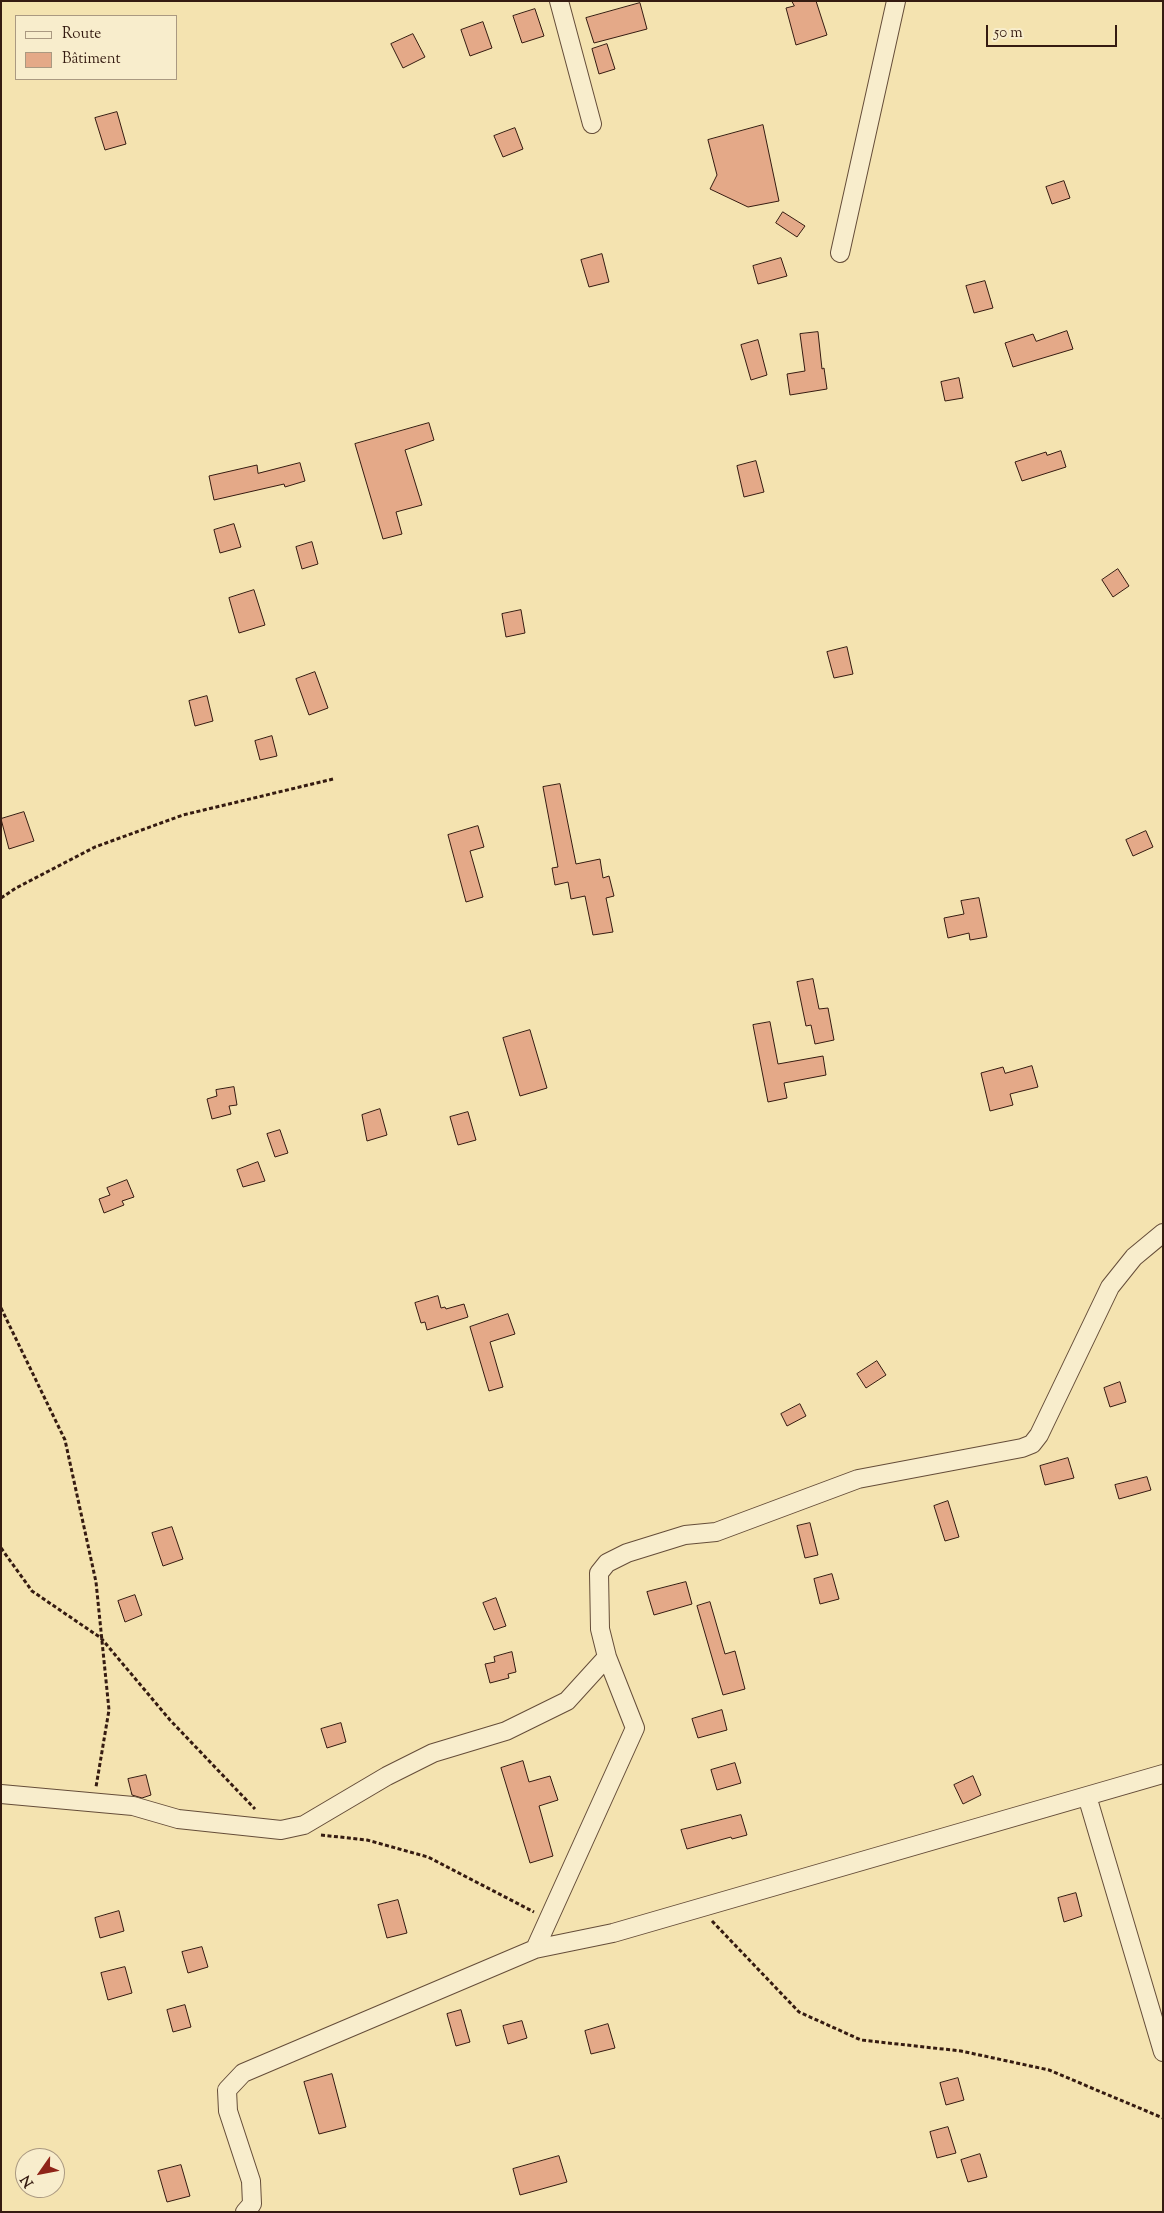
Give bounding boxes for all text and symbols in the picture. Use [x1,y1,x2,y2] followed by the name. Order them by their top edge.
[15,15,178,80] legend
[989,15,1120,47] scale bar
[994,23,1023,44] text: 50 m
[62,24,101,45] text: Route
[62,49,121,70] text: Bâtiment
[15,2148,65,2198] north arrow
[17,2170,40,2191] text: N

